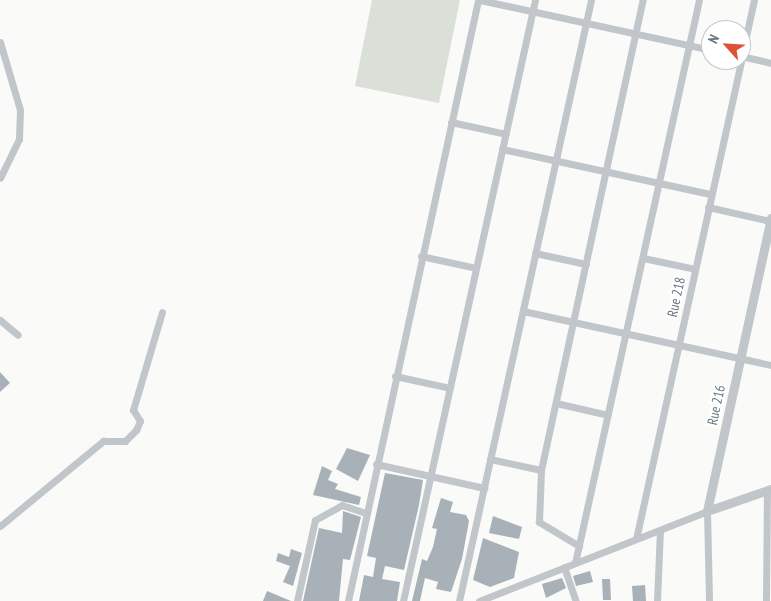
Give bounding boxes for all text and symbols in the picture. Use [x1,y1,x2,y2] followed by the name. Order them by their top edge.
[701,20,751,70] north arrow
[704,32,723,46] text: N
[664,275,688,319] street label: Rue 218
[704,383,728,427] street label: Rue 216

